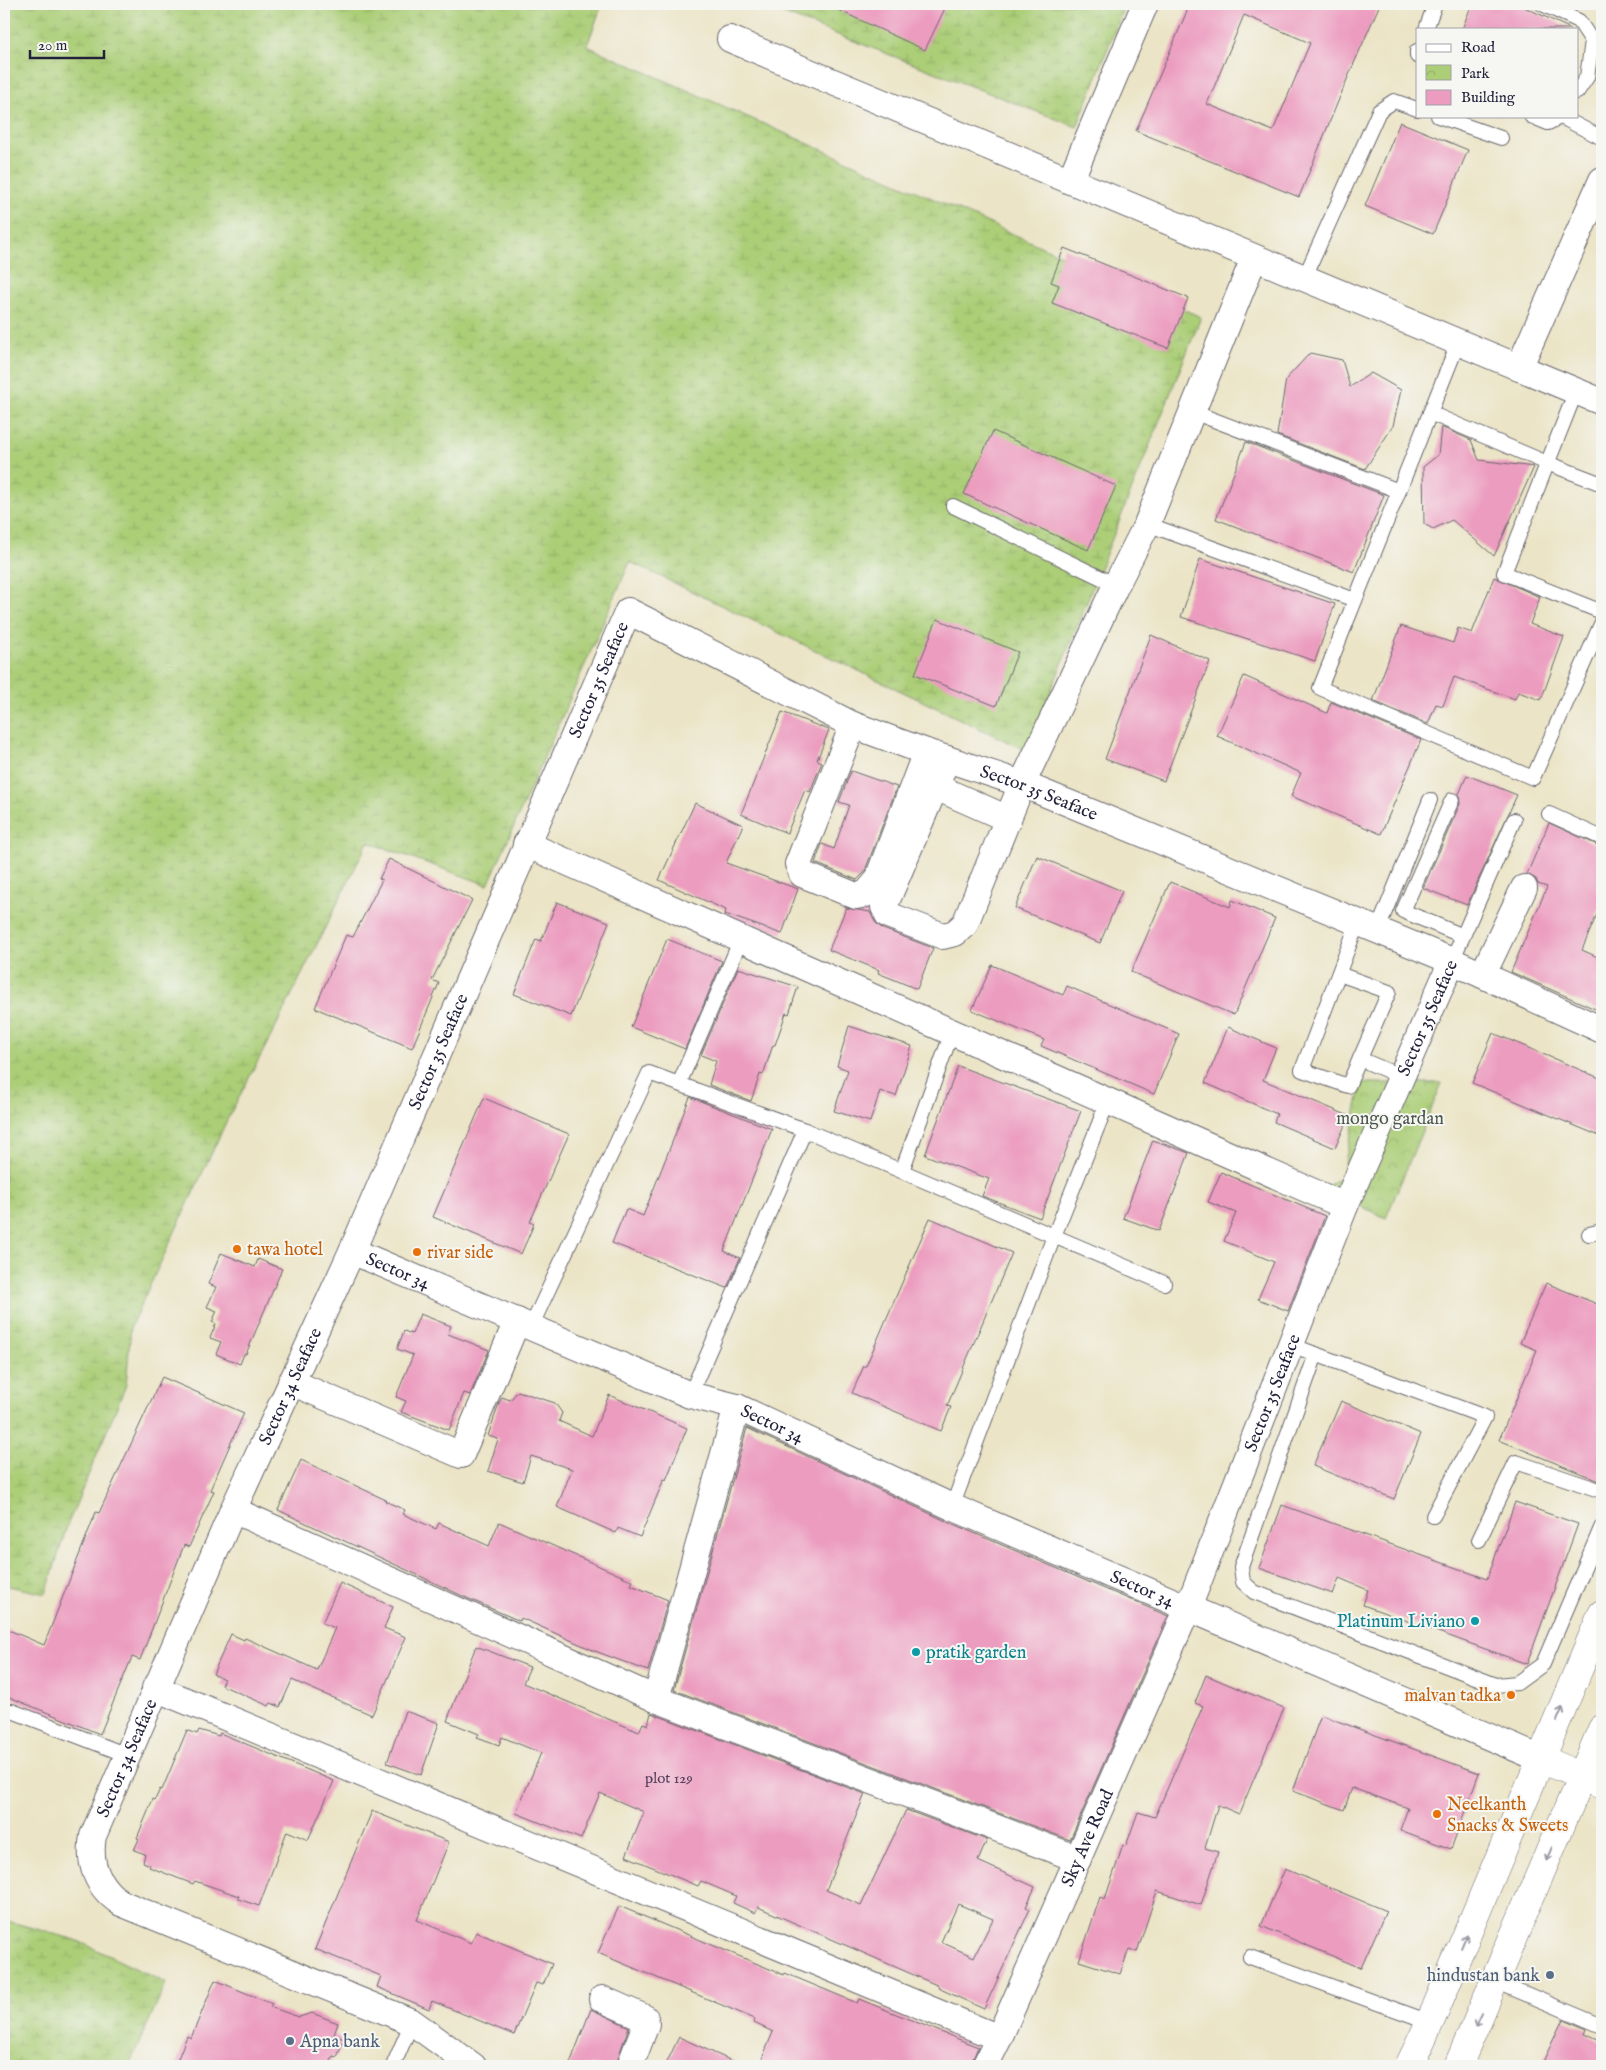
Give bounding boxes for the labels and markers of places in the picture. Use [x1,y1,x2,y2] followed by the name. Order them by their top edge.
[247,1239,323,1262] place label: tawa hotel
[427,1242,494,1265] place label: rivar side
[231,1243,243,1255] marker: tawa hotel
[411,1246,423,1258] marker: rivar side
[1337,1611,1465,1634] place label: Platinum Liviano
[1469,1615,1481,1627] marker: Platinum Liviano
[926,1642,1027,1665] place label: pratik garden
[910,1646,922,1658] marker: pratik garden
[1404,1685,1501,1708] place label: malvan tadka
[1505,1689,1517,1701] marker: malvan tadka
[1447,1794,1568,1838] place label: Neelkanth Snacks & Sweets
[1431,1808,1443,1820] marker: Neelkanth Snacks & Sweets
[1427,1965,1540,1988] place label: hindustan bank
[1544,1969,1556,1981] marker: hindustan bank
[299,2031,380,2054] place label: Apna bank
[284,2035,296,2047] marker: Apna bank

